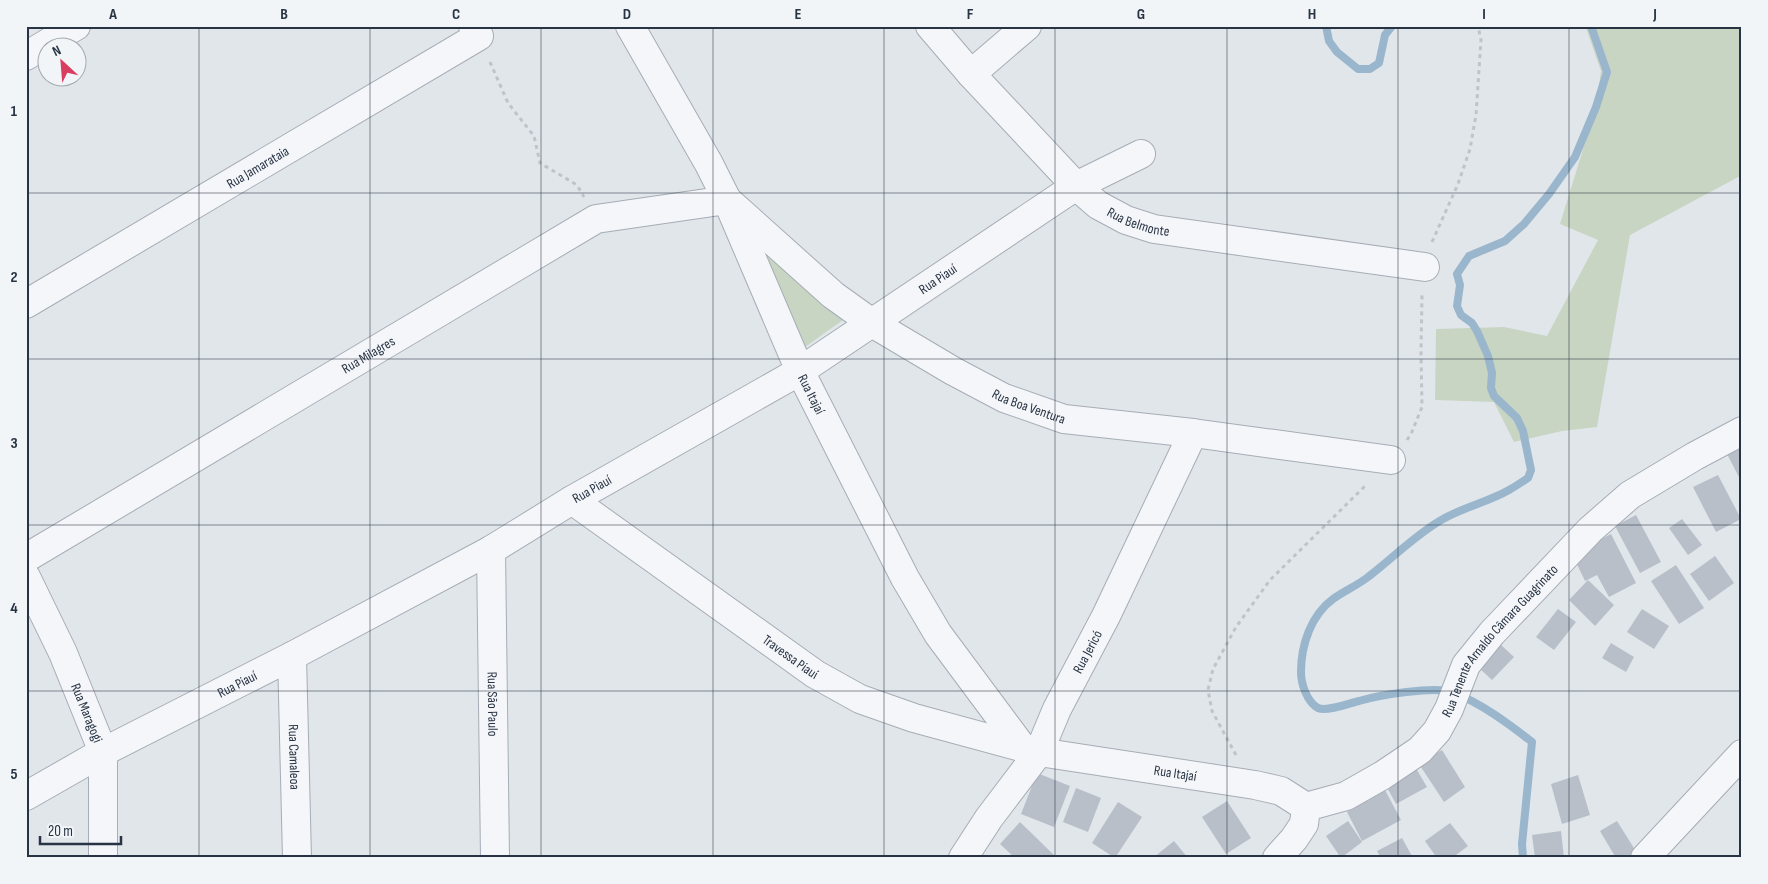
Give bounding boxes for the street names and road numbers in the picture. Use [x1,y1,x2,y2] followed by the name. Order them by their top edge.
[224,142,292,192] street label: Rua Jamarataia
[1104,203,1171,240] street label: Rua Belmonte
[916,260,961,298] street label: Rua Piauí
[339,333,398,377] street label: Rua Milagres
[794,371,829,418] street label: Rua Itajaí
[989,385,1068,428] street label: Rua Boa Ventura
[569,471,615,507] street label: Rua Piauí
[1438,561,1562,720] street label: Rua Tenente Arnaldo Câmara Guagrinato
[1069,627,1106,676] street label: Rua Jericó
[759,631,821,683] street label: Travessa Piauí
[215,667,260,702] street label: Rua Piauí
[484,671,501,737] street label: Rua São Paulo
[67,681,106,745] street label: Rua Maragogi
[285,724,303,790] street label: Rua Camaleoa
[1153,762,1198,785] street label: Rua Itajaí

